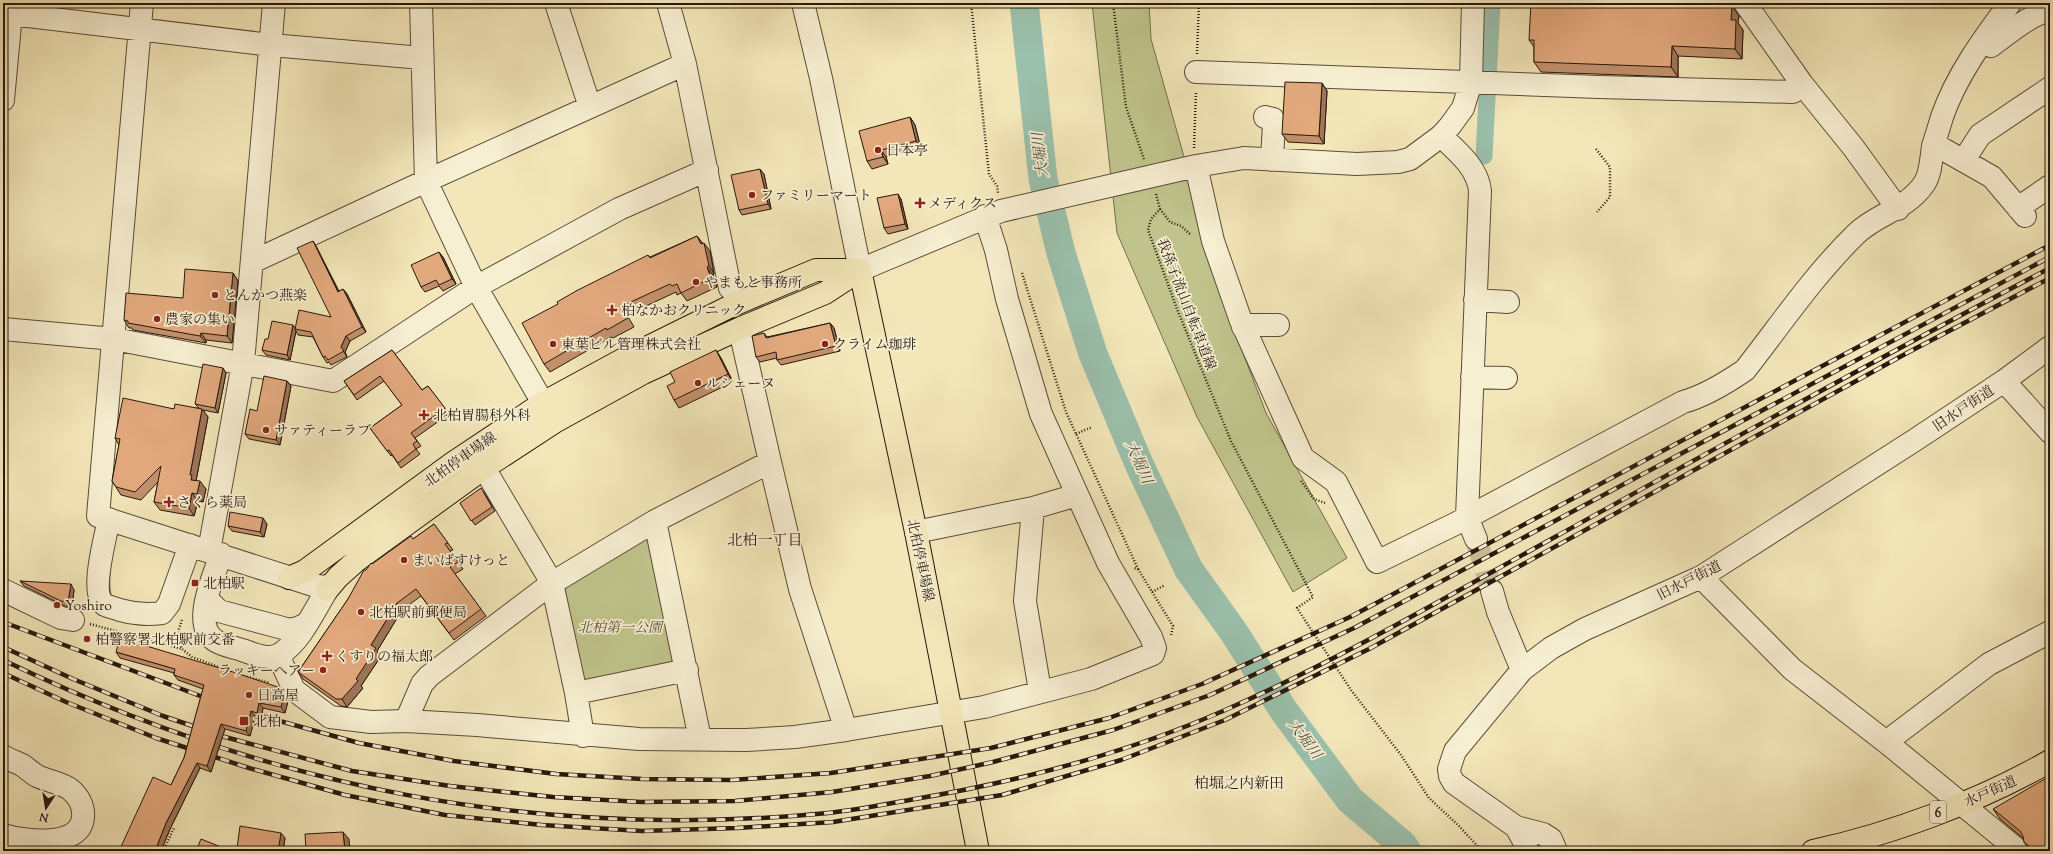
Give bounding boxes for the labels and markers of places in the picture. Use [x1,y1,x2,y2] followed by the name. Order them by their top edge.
[886,142,928,162] place label: 日本亭
[873,145,883,155] marker: 日本亭
[760,187,872,207] place label: ファミリーマート
[747,190,757,200] marker: ファミリーマート
[928,195,997,215] place label: メディクス
[915,198,925,208] marker: メディクス
[704,274,802,294] place label: やまもと事務所
[691,277,701,287] marker: やまもと事務所
[223,287,307,307] place label: とんかつ燕楽
[210,290,220,300] marker: とんかつ燕楽
[621,302,746,322] place label: 柏なかおクリニック
[606,304,618,316] marker: 柏なかおクリニック
[165,311,235,331] place label: 農家の集い
[152,314,162,324] marker: 農家の集い
[561,336,701,356] place label: 東葉ビル管理株式会社
[833,336,917,356] place label: クライム珈琲
[548,339,558,349] marker: 東葉ビル管理株式会社
[820,339,830,349] marker: クライム珈琲
[706,375,775,395] place label: ルシェーヌ
[693,378,703,388] marker: ルシェーヌ
[433,407,531,427] place label: 北柏胃腸科外科
[418,409,430,421] marker: 北柏胃腸科外科
[274,422,371,442] place label: サァティーラブ
[261,425,271,435] marker: サァティーラブ
[177,494,247,514] place label: さくら薬局
[164,497,174,507] marker: さくら薬局
[412,552,510,572] place label: まいばすけっと
[399,555,409,565] marker: まいばすけっと
[203,575,245,595] place label: 北柏駅
[190,578,200,588] marker: 北柏駅
[65,597,112,617] place label: Yoshiro
[52,600,62,610] marker: Yoshiro
[369,604,467,624] place label: 北柏駅前郵便局
[356,607,366,617] marker: 北柏駅前郵便局
[95,631,235,651] place label: 柏警察署北柏駅前交番
[82,634,92,644] marker: 柏警察署北柏駅前交番
[335,648,433,668] place label: くすりの福太郎
[322,651,332,661] marker: くすりの福太郎
[218,662,315,682] place label: ラッキーヘアー
[318,665,328,675] marker: ラッキーヘアー
[257,687,299,707] place label: 日高屋
[244,690,254,700] marker: 日高屋
[253,713,281,733] place label: 北柏
[238,715,250,727] marker: 北柏

